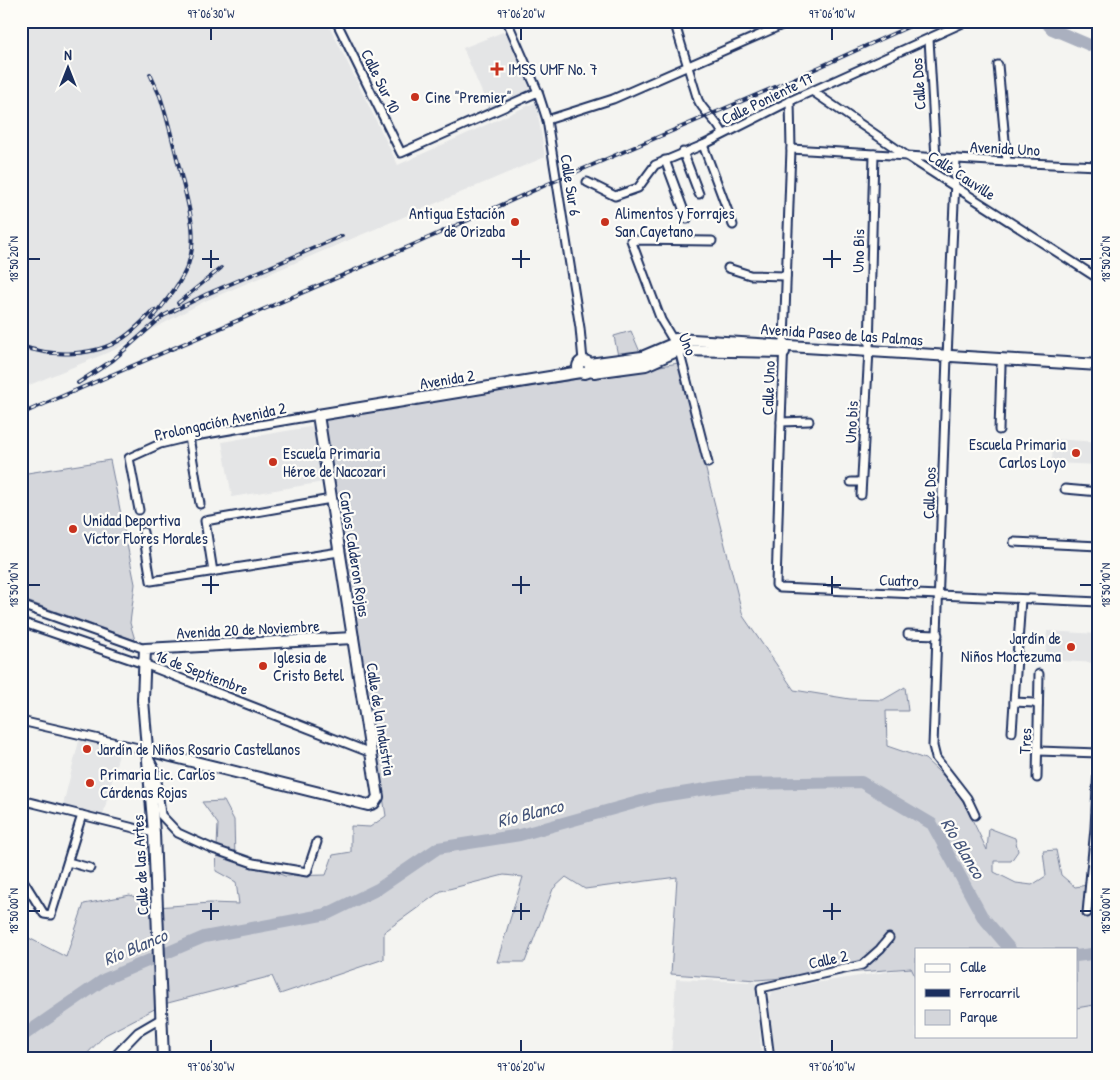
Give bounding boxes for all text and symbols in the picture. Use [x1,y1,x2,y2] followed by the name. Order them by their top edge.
[187,5,235,22] text: 97°06'30"W
[497,5,545,22] text: 97°06'20"W
[809,5,856,22] text: 97°06'10"W
[42,42,92,92] north arrow
[64,45,72,64] text: N
[356,45,406,117] street label: Calle Sur 10
[905,57,931,111] street label: Calle Dos
[508,58,598,80] place label: IMSS UMF No. 7
[490,62,504,76] marker: IMSS UMF No. 7
[717,66,817,130] street label: Calle Poniente 17
[425,86,512,108] place label: Cine "Premier"
[409,91,421,103] marker: Cine "Premier"
[969,135,1041,161] street label: Avenida Uno
[924,145,1001,205] street label: Calle Cauville
[555,153,587,217] street label: Calle Sur 6
[409,202,505,242] place label: Antigua Estación de Orizaba
[615,202,735,242] place label: Alimentos y Forrajes San Cayetano
[509,216,521,228] marker: Antigua Estación de Orizaba
[599,216,611,228] marker: Alimentos y Forrajes San Cayetano
[847,229,869,273] street label: Uno Bis
[5,236,22,282] text: 18°50'20"N
[1097,236,1114,282] text: 18°50'20"N
[760,317,924,351] street label: Avenida Paseo de las Palmas
[673,329,703,359] street label: Uno
[756,360,780,416] street label: Calle Uno
[418,364,476,394] street label: Avenida 2
[152,396,288,446] street label: Prolongación Avenida 2
[839,400,863,444] street label: Uno bis
[969,433,1067,473] place label: Escuela Primaria Carlos Loyo
[283,442,386,482] place label: Escuela Primaria Héroe de Nacozari
[1070,447,1082,459] marker: Escuela Primaria Carlos Loyo
[267,456,279,468] marker: Escuela Primaria Héroe de Nacozari
[917,467,941,519] street label: Calle Dos
[334,490,376,618] street label: Carlos Calderon Rojas
[83,509,208,549] place label: Unidad Deportiva Víctor Flores Morales
[67,523,79,535] marker: Unidad Deportiva Víctor Flores Morales
[5,563,22,607] text: 18°50'10"N
[1097,563,1114,607] text: 18°50'10"N
[879,568,920,592] street label: Cuatro
[176,614,321,644] street label: Avenida 20 de Noviembre
[961,627,1062,667] place label: Jardín de Niños Moctezuma
[1065,641,1077,653] marker: Jardín de Niños Moctezuma
[152,644,252,700] street label: 16 de Septiembre
[273,646,345,686] place label: Iglesia de Cristo Betel
[257,660,269,672] marker: Iglesia de Cristo Betel
[361,661,401,777] street label: Calle de la Industria
[1013,727,1037,755] street label: Tres
[97,738,300,760] place label: Jardín de Niños Rosario Castellanos
[81,743,93,755] marker: Jardín de Niños Rosario Castellanos
[100,763,215,803] place label: Primaria Lic. Carlos Cárdenas Rojas
[84,777,96,789] marker: Primaria Lic. Carlos Cárdenas Rojas
[494,792,567,833] water label: Río Blanco
[935,813,992,885] water label: Río Blanco
[126,814,154,916] street label: Calle de las Artes
[5,888,22,934] text: 18°50'00"N
[1097,888,1114,934] text: 18°50'00"N
[99,922,172,972] water label: Río Blanco
[806,944,850,974] street label: Calle 2
[915,948,1078,1038] legend
[960,956,987,977] text: Calle
[959,982,1020,1003] text: Ferrocarril
[960,1006,998,1027] text: Parque
[187,1058,235,1075] text: 97°06'30"W
[497,1058,545,1075] text: 97°06'20"W
[809,1058,856,1075] text: 97°06'10"W

